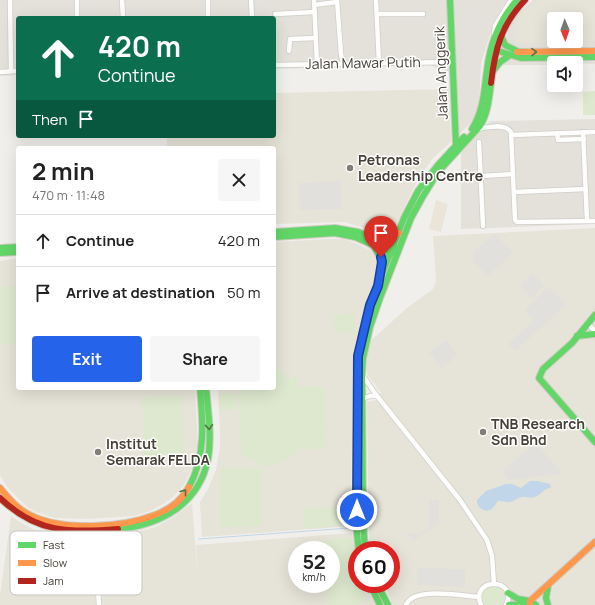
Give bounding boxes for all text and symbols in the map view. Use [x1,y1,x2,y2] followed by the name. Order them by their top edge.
[547,12,583,48] north arrow
[547,12,583,92] map controls
[429,25,452,120] street label: Jalan Anggerik
[98,27,181,65] text: 420 m
[32,32,84,84] icon: ahead
[531,48,537,56] one-way arrow
[305,52,421,73] street label: Jalan Mawar Putih
[547,56,583,92] button: sound
[98,63,176,87] text: Continue
[75,108,97,130] icon: arrive
[32,109,67,130] text: Then
[358,150,483,185] place label: Petronas Leadership Centre
[32,154,94,187] text: 2 min
[218,159,260,201] button: close
[345,163,355,173] marker: Petronas Leadership Centre
[32,186,105,204] text: 470 m · 11:48
[364,216,398,257] pin
[370,222,392,244] icon: arrive
[32,230,54,252] icon: ahead
[66,230,134,251] text: Continue
[218,230,260,251] text: 420 m
[32,282,54,304] icon: arrive
[66,282,215,303] text: Arrive at destination
[227,282,260,303] text: 50 m
[32,336,142,382] button: Exit
[150,336,260,382] button: Share
[491,414,585,449] place label: TNB Research Sdn Bhd
[204,424,213,430] one-way arrow
[478,427,488,437] marker: TNB Research Sdn Bhd
[106,434,210,469] place label: Institut Semarak FELDA
[93,447,103,457] marker: Institut Semarak FELDA
[180,489,187,496] one-way arrow
[336,489,378,531] position arrow
[10,531,142,595] legend
[43,537,65,552] text: Fast
[348,541,400,593] speed limit sign: 60
[302,548,326,575] text: 52
[43,555,68,570] text: Slow
[302,570,326,584] text: km/h
[43,573,64,588] text: Jam

